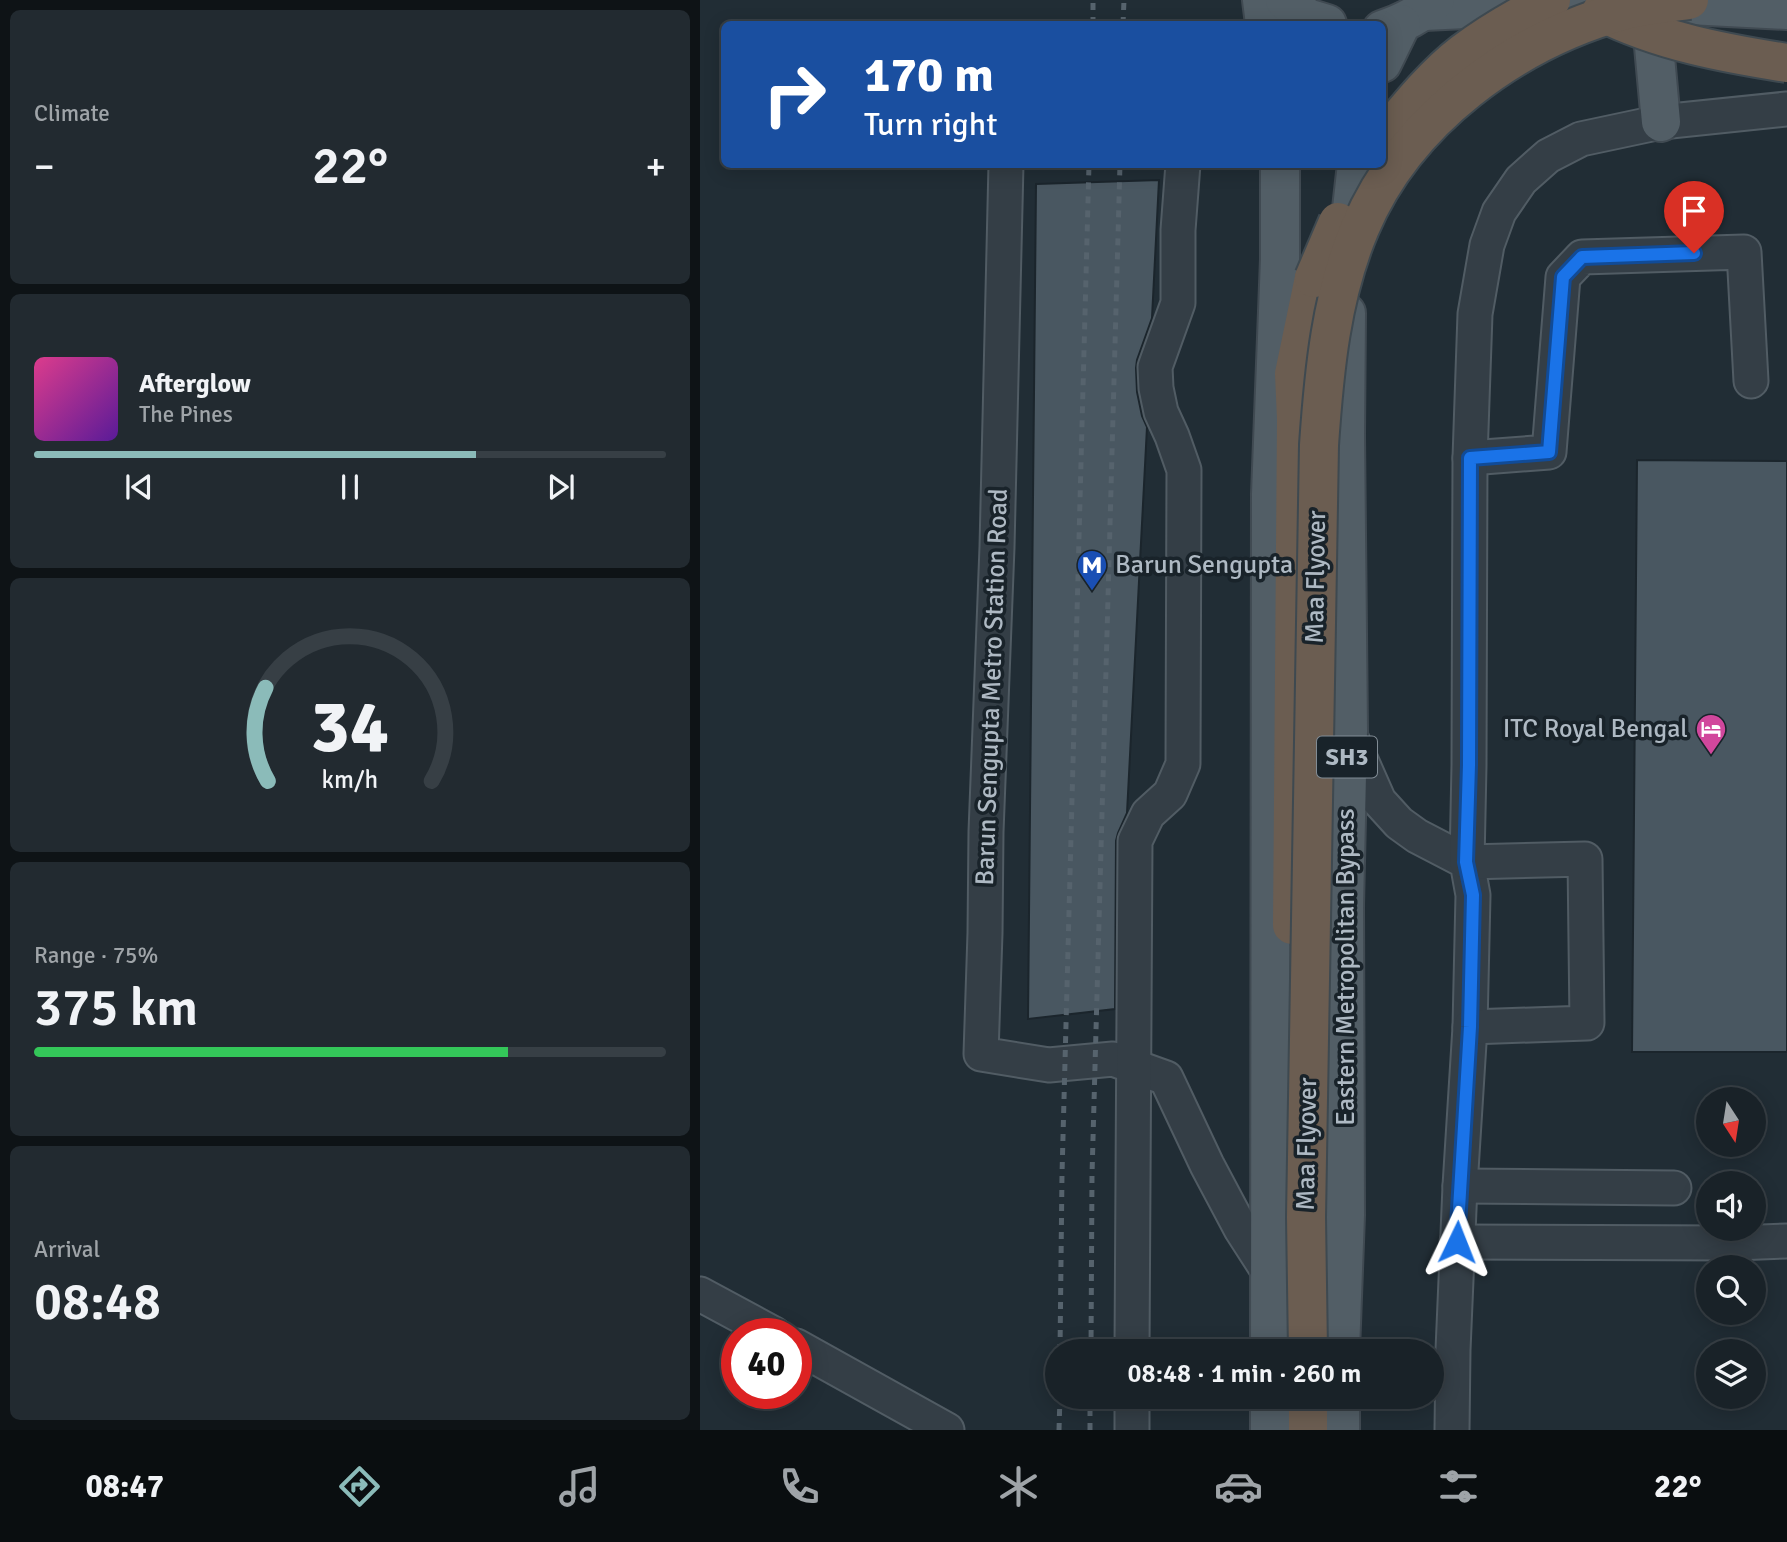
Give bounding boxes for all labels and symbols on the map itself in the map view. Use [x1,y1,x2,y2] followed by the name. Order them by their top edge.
[1664,181,1724,253] pin
[969,488,1015,886] street label: Barun Sengupta Metro Station Road
[1299,510,1333,644] street label: Maa Flyover
[1075,548,1109,592] metro station icon: Barun Sengupta
[1115,549,1293,581] place label: Barun Sengupta
[1694,712,1728,756] hotel icon: ITC Royal Bengal
[1503,713,1688,745] place label: ITC Royal Bengal
[1317,736,1377,778] road number: SH3
[1330,808,1362,1126] street label: Eastern Metropolitan Bypass
[1290,1077,1324,1211] street label: Maa Flyover
[1696,1087,1766,1157] north arrow
[1420,1205,1494,1279] position arrow
[721,1318,812,1409] speed limit sign: 40

